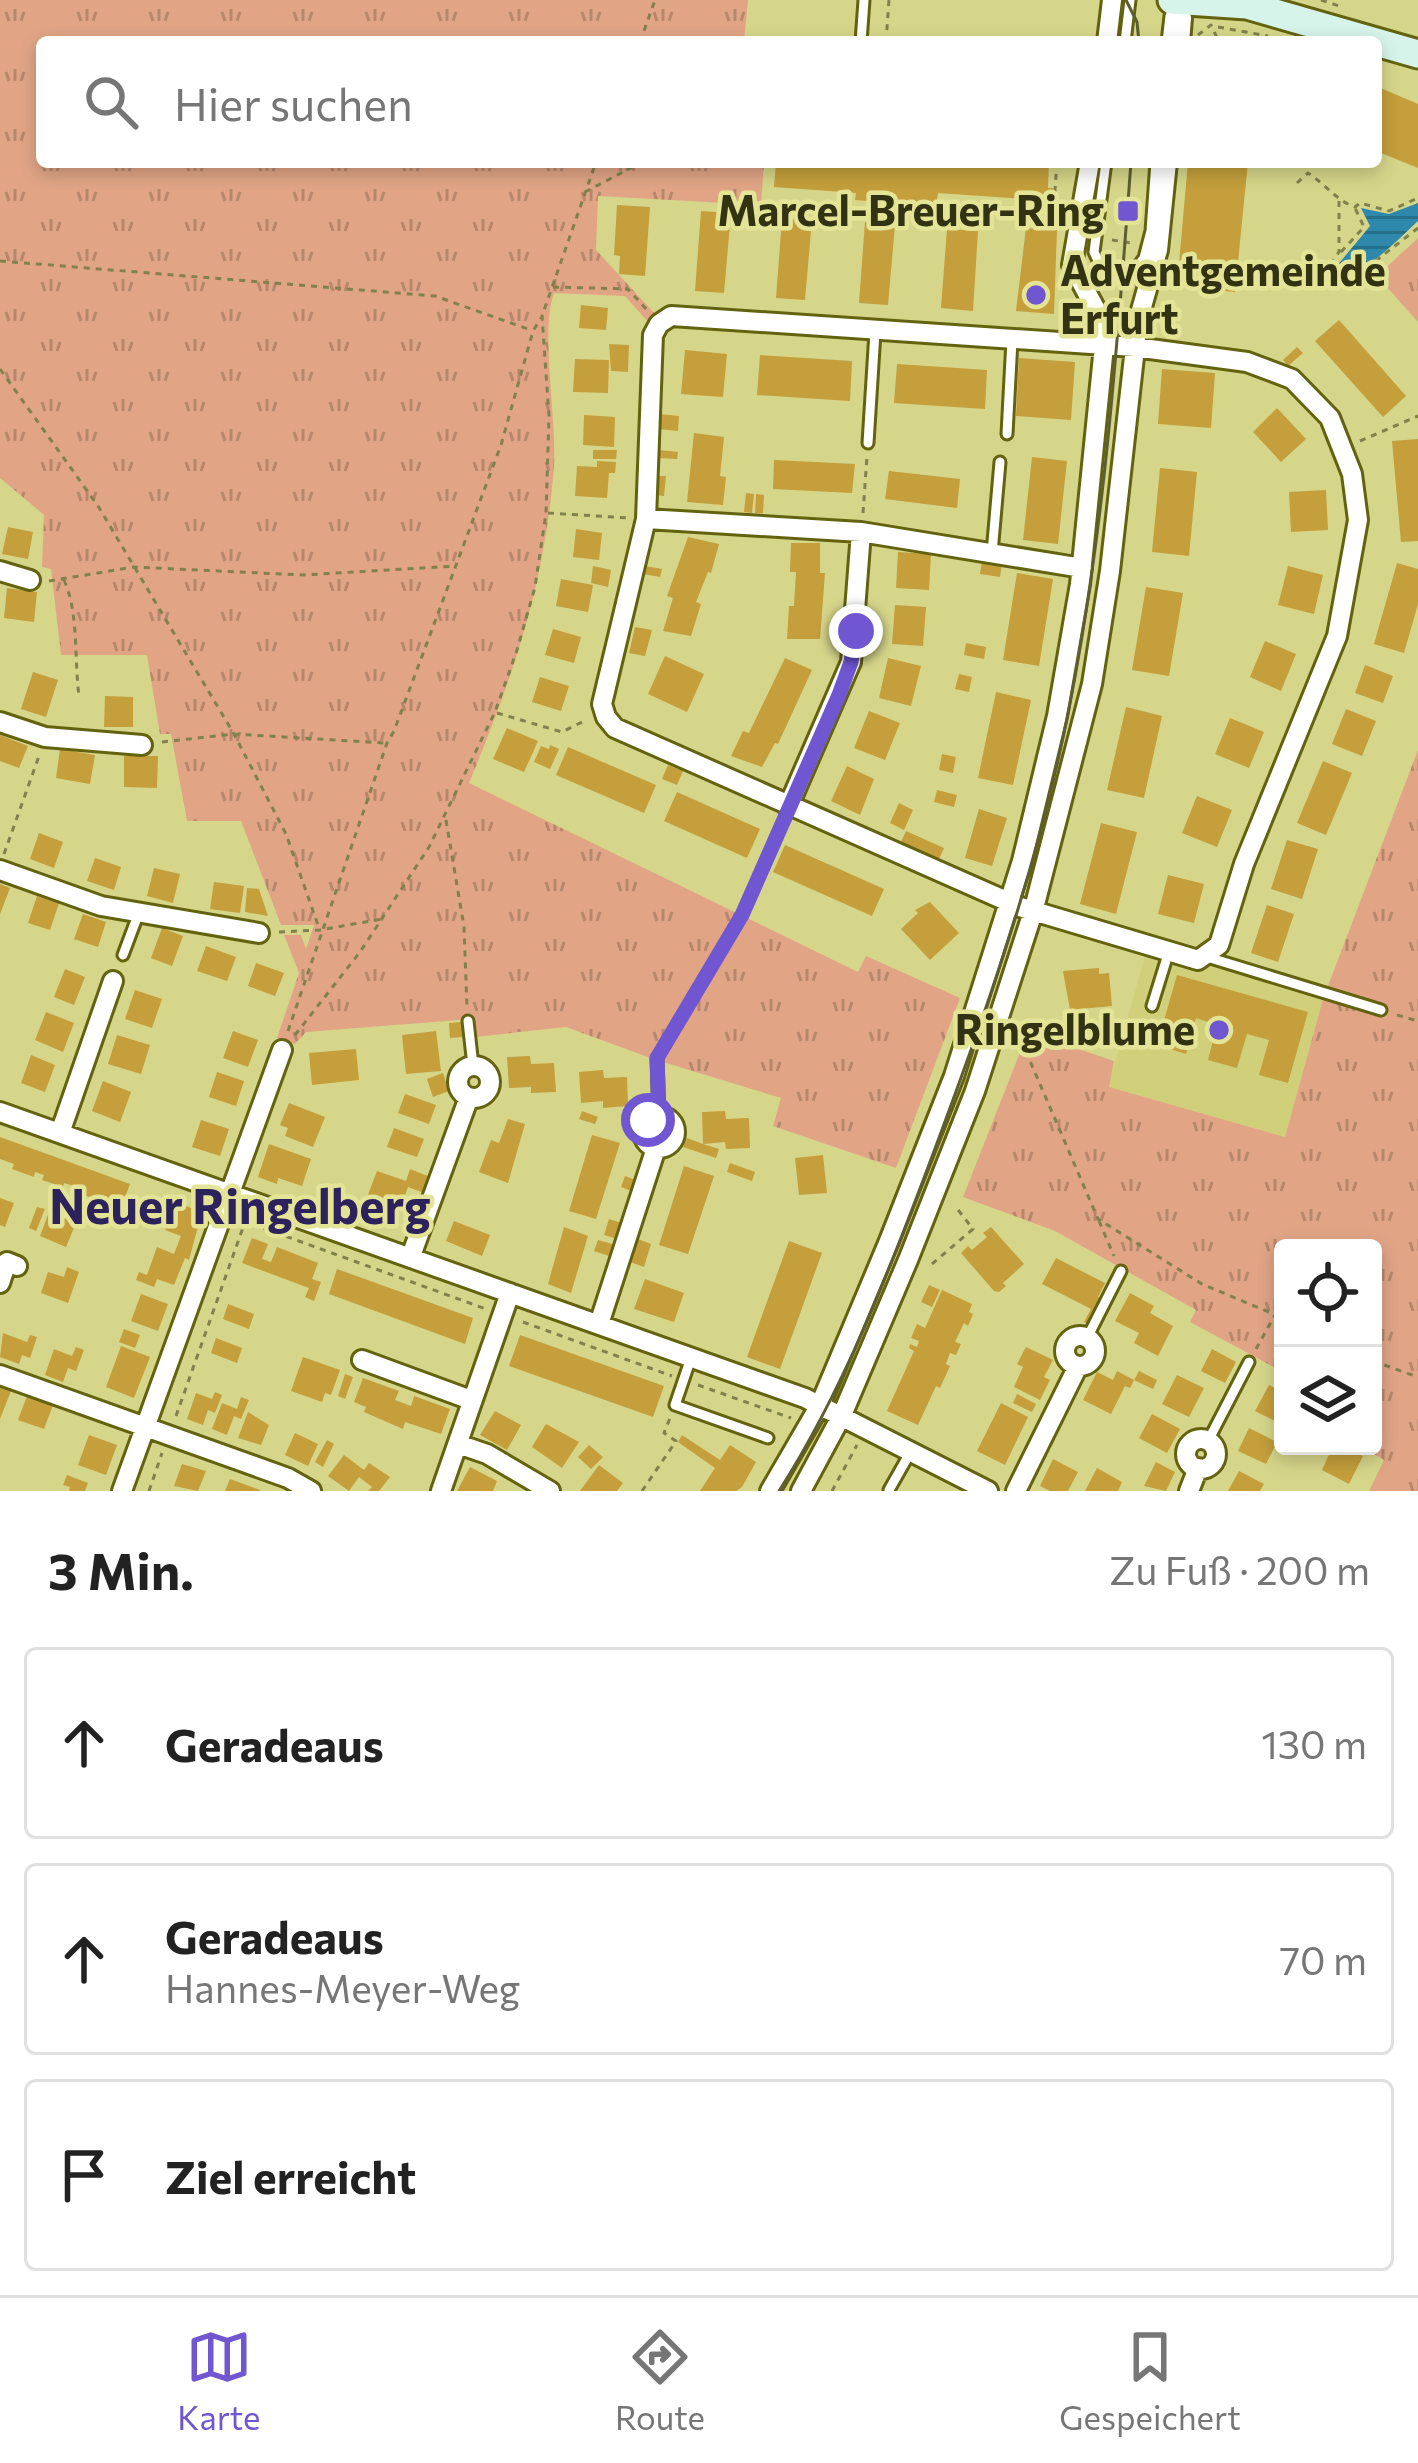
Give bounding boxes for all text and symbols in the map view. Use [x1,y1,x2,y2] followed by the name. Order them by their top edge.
[36,36,1382,168] search box
[78,69,144,135] icon: search
[174,75,413,130] text: Hier suchen
[717,183,1104,235] place label: Marcel-Breuer-Ring
[1115,198,1141,224] marker: Marcel-Breuer-Ring
[1060,243,1386,343] place label: Adventgemeinde Erfurt
[1023,282,1049,308] marker: Adventgemeinde Erfurt
[829,604,883,658] route end
[955,1002,1195,1054] place label: Ringelblume
[1206,1017,1232,1043] marker: Ringelblume
[621,1093,675,1147] route start
[49,1175,431,1234] district label: Neuer Ringelberg
[1274,1239,1382,1455] map controls
[1274,1239,1382,1347] button: locate
[1274,1347,1382,1455] button: layers
[48,1538,194,1601] text: 3 Min.
[1109,1545,1370,1593] text: Zu Fuß · 200 m
[51,1710,117,1776] icon: ahead
[165,1716,384,1771] text: Geradeaus
[1261,1719,1367,1767] text: 130 m
[165,1908,384,1963] text: Geradeaus
[51,1926,117,1992] icon: ahead
[1280,1935,1367,1983] text: 70 m
[165,1963,520,2011] text: Hannes-Meyer-Weg
[51,2142,117,2208] icon: arrive
[165,2148,416,2203] text: Ziel erreicht
[177,2324,261,2437] tab: Karte
[615,2324,705,2437] tab: Route
[1059,2324,1241,2437] tab: Gespeichert

